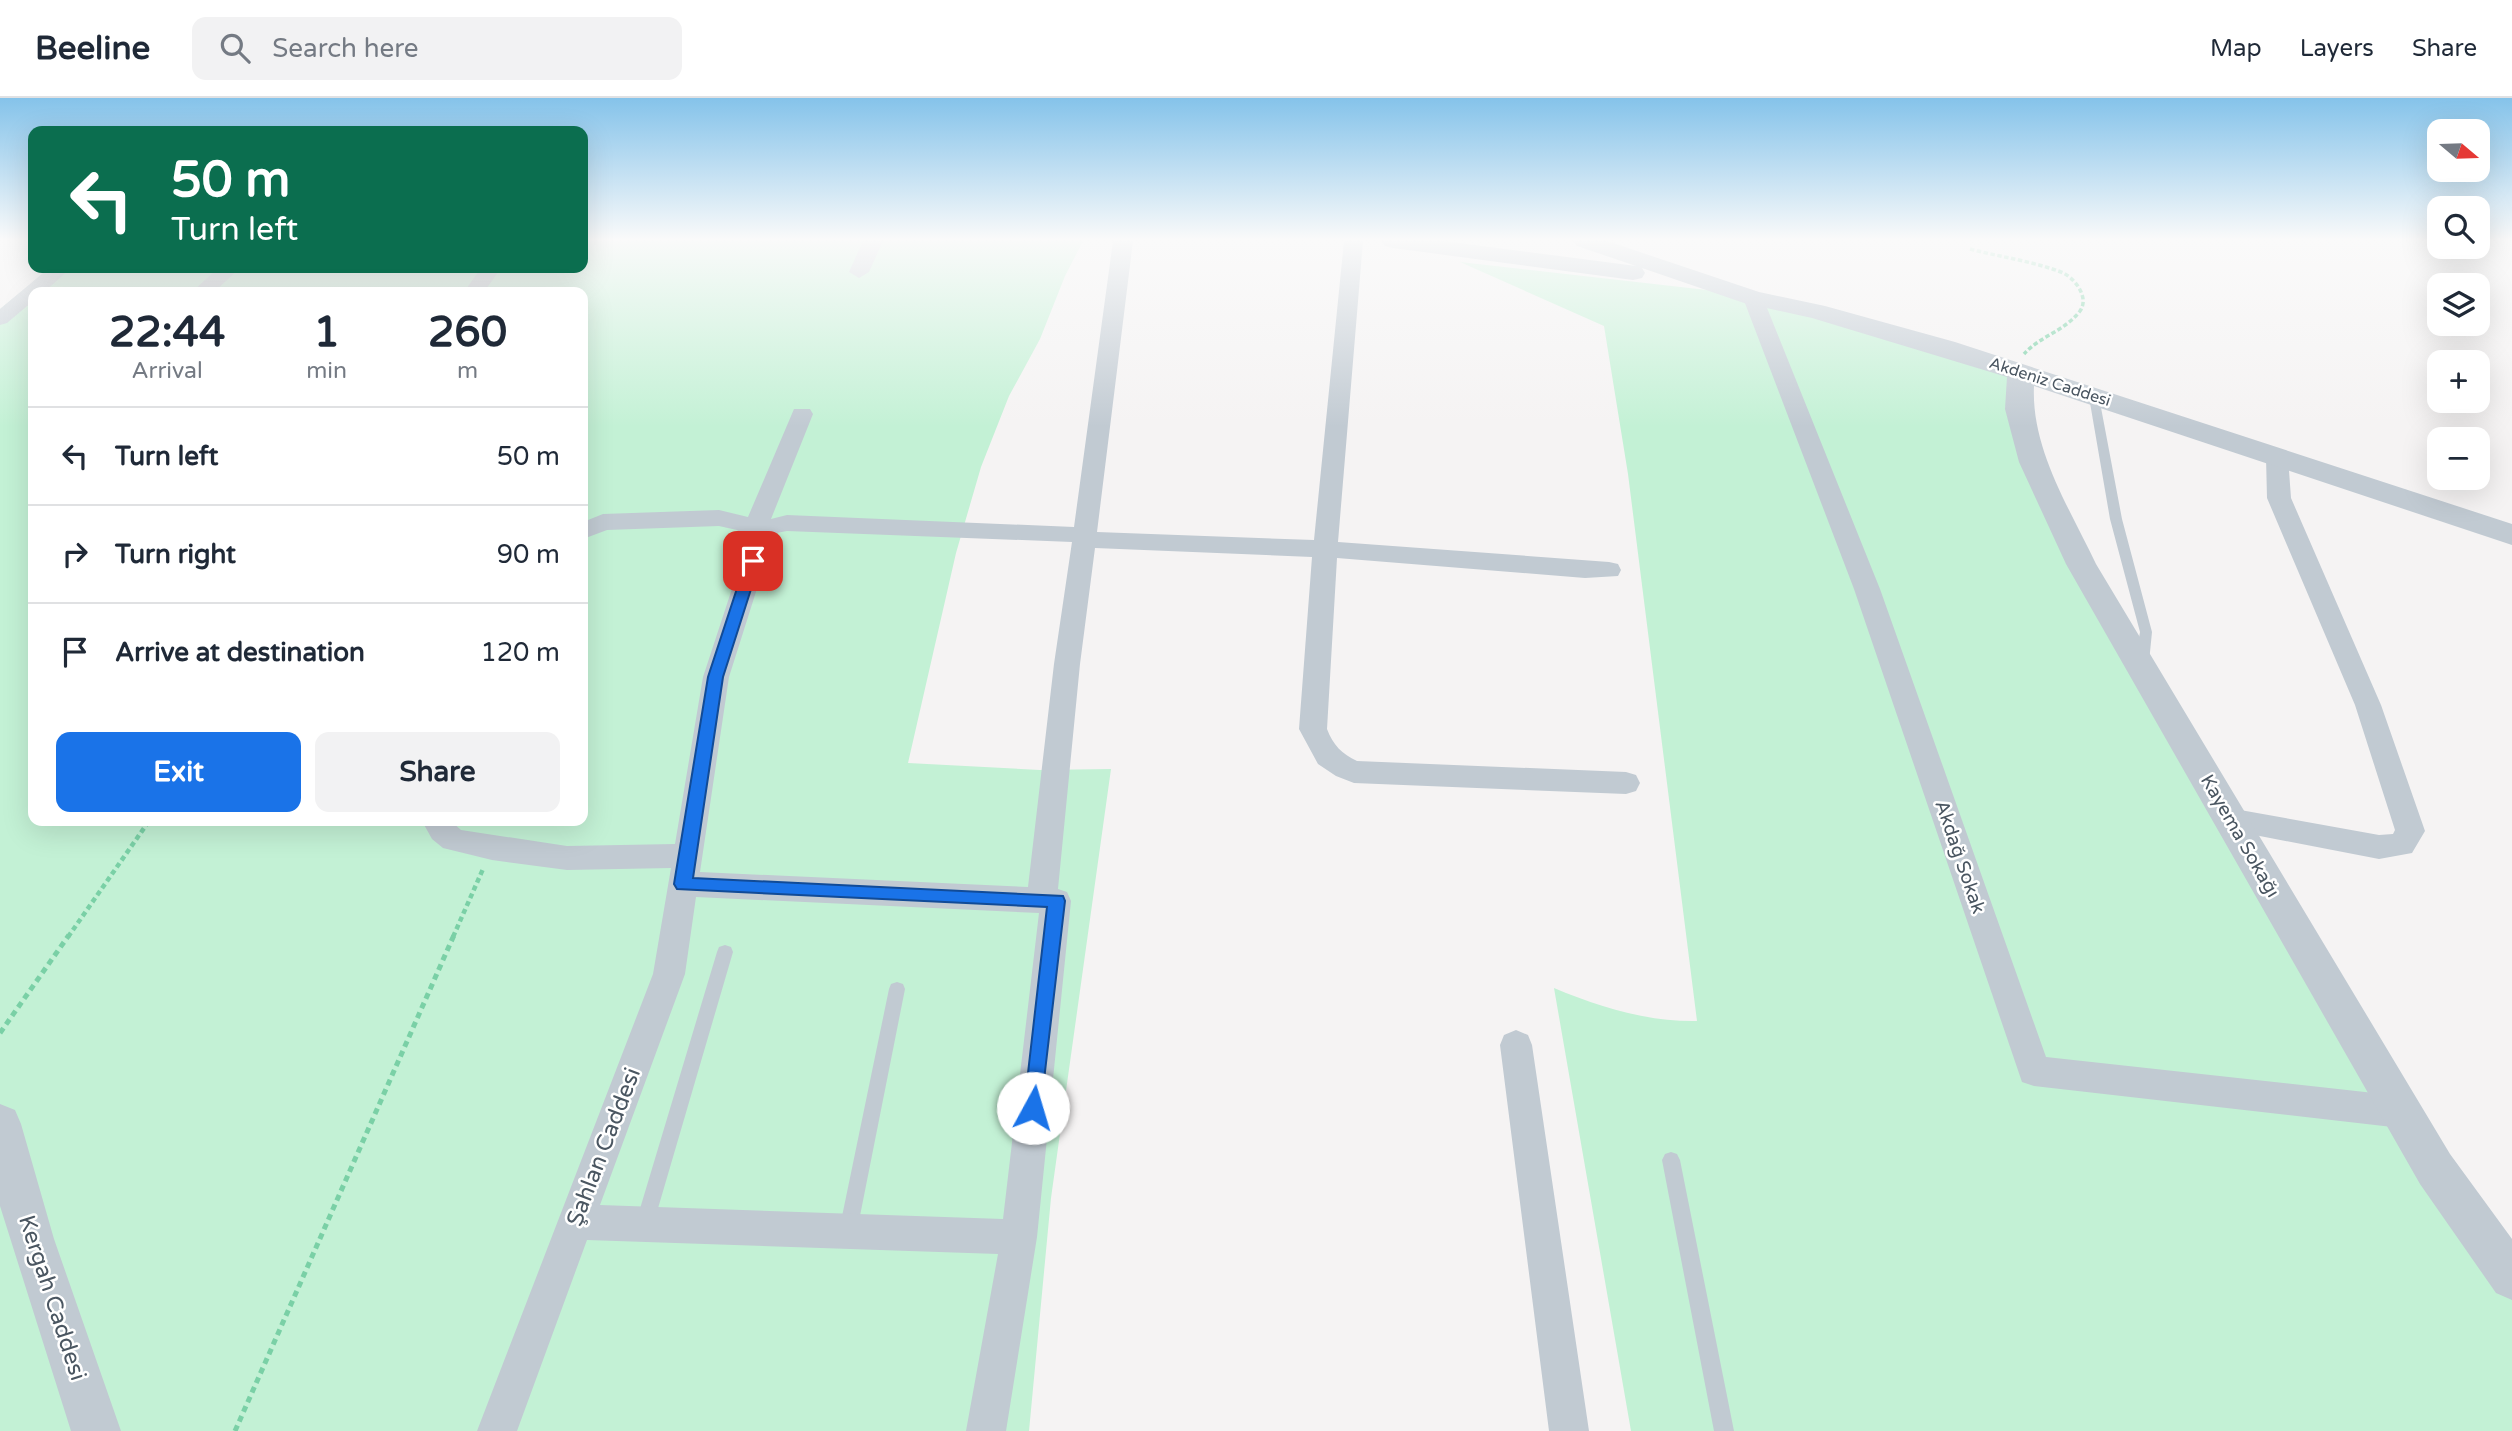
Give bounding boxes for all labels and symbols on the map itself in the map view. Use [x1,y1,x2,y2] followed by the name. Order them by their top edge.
[2427,119,2490,182] north arrow
[1987,353,2113,411] street label: Akdeniz Caddesi
[723,531,783,591] pin
[2196,771,2284,901] street label: Kayema Sokağı
[1930,797,1990,917] street label: Akdağ Sokak
[561,1064,647,1230] street label: Şahlan Caddesi
[996,1071,1070,1145] position arrow
[12,1212,92,1384] street label: Kergah Caddesi

